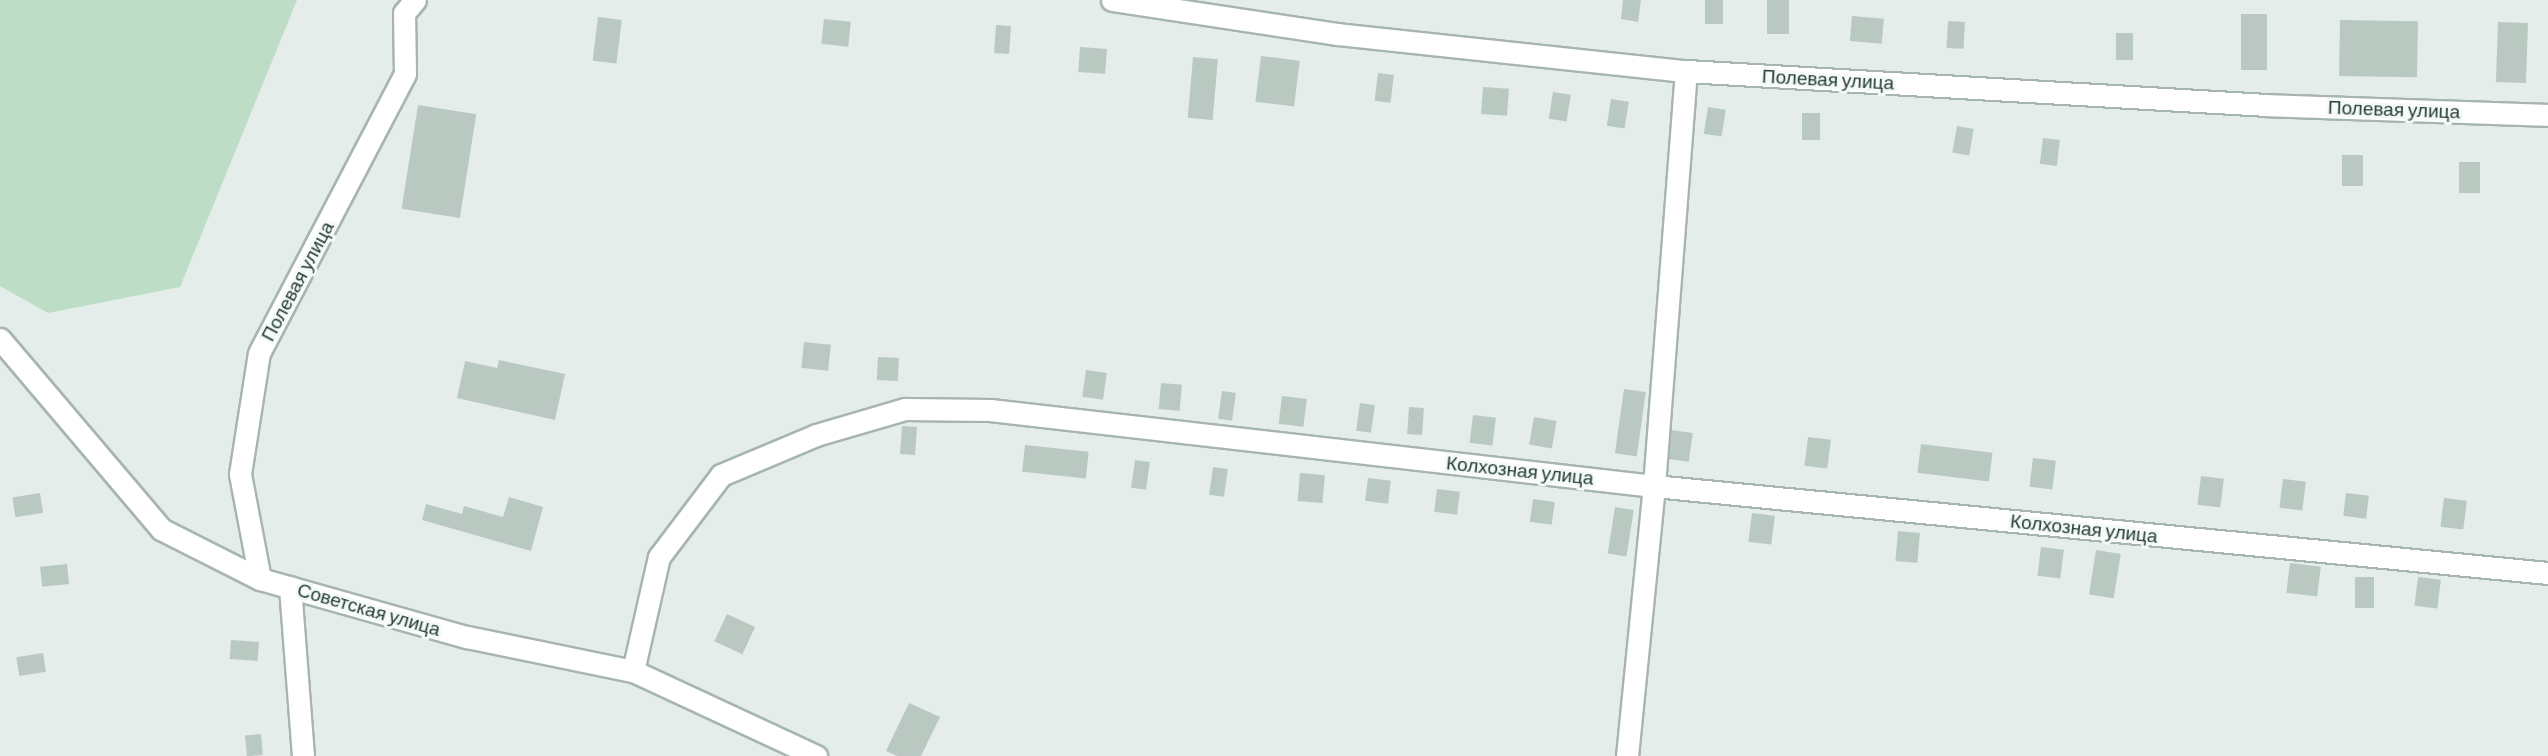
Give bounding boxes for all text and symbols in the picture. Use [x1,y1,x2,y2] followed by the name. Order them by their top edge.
[1761,64,1895,94] street label: Полевая улица
[2328,95,2460,123] street label: Полевая улица
[256,217,338,345] street label: Полевая улица
[1445,451,1595,489] street label: Колхозная улица
[2009,509,2159,547] street label: Колхозная улица
[295,578,443,640] street label: Советская улица

